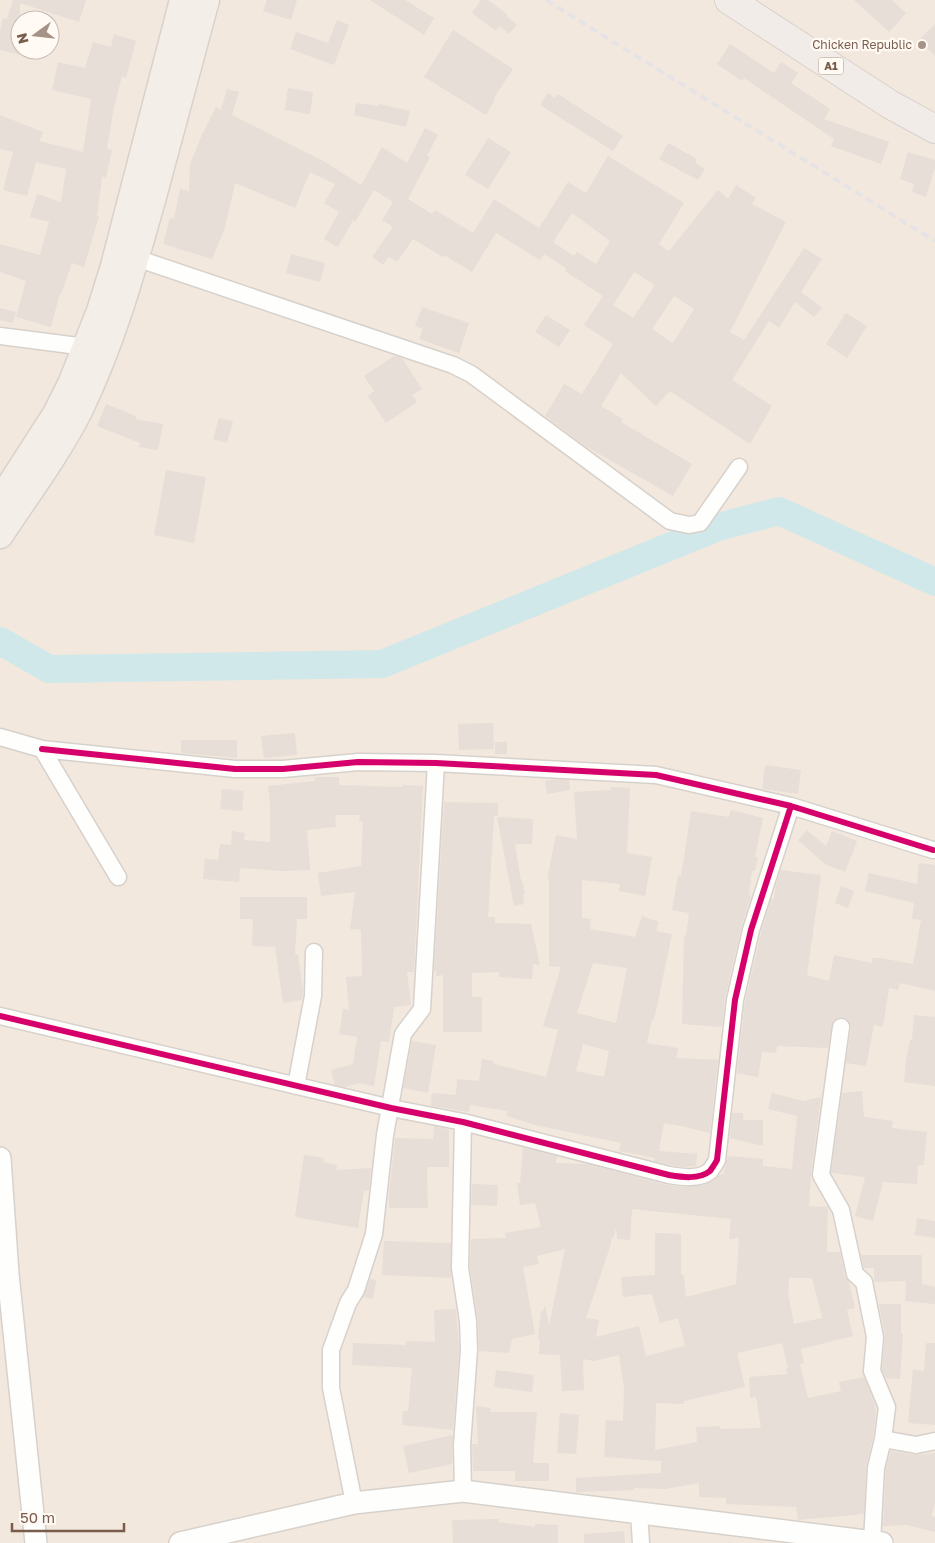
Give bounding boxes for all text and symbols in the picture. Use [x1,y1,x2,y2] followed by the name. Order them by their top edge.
[10,10,60,60] north arrow
[12,31,32,46] text: N
[812,37,912,52] place label: Chicken Republic
[916,39,928,51] marker: Chicken Republic
[818,58,844,74] road number: A1
[12,1500,125,1532] scale bar
[20,1508,55,1526] text: 50 m

